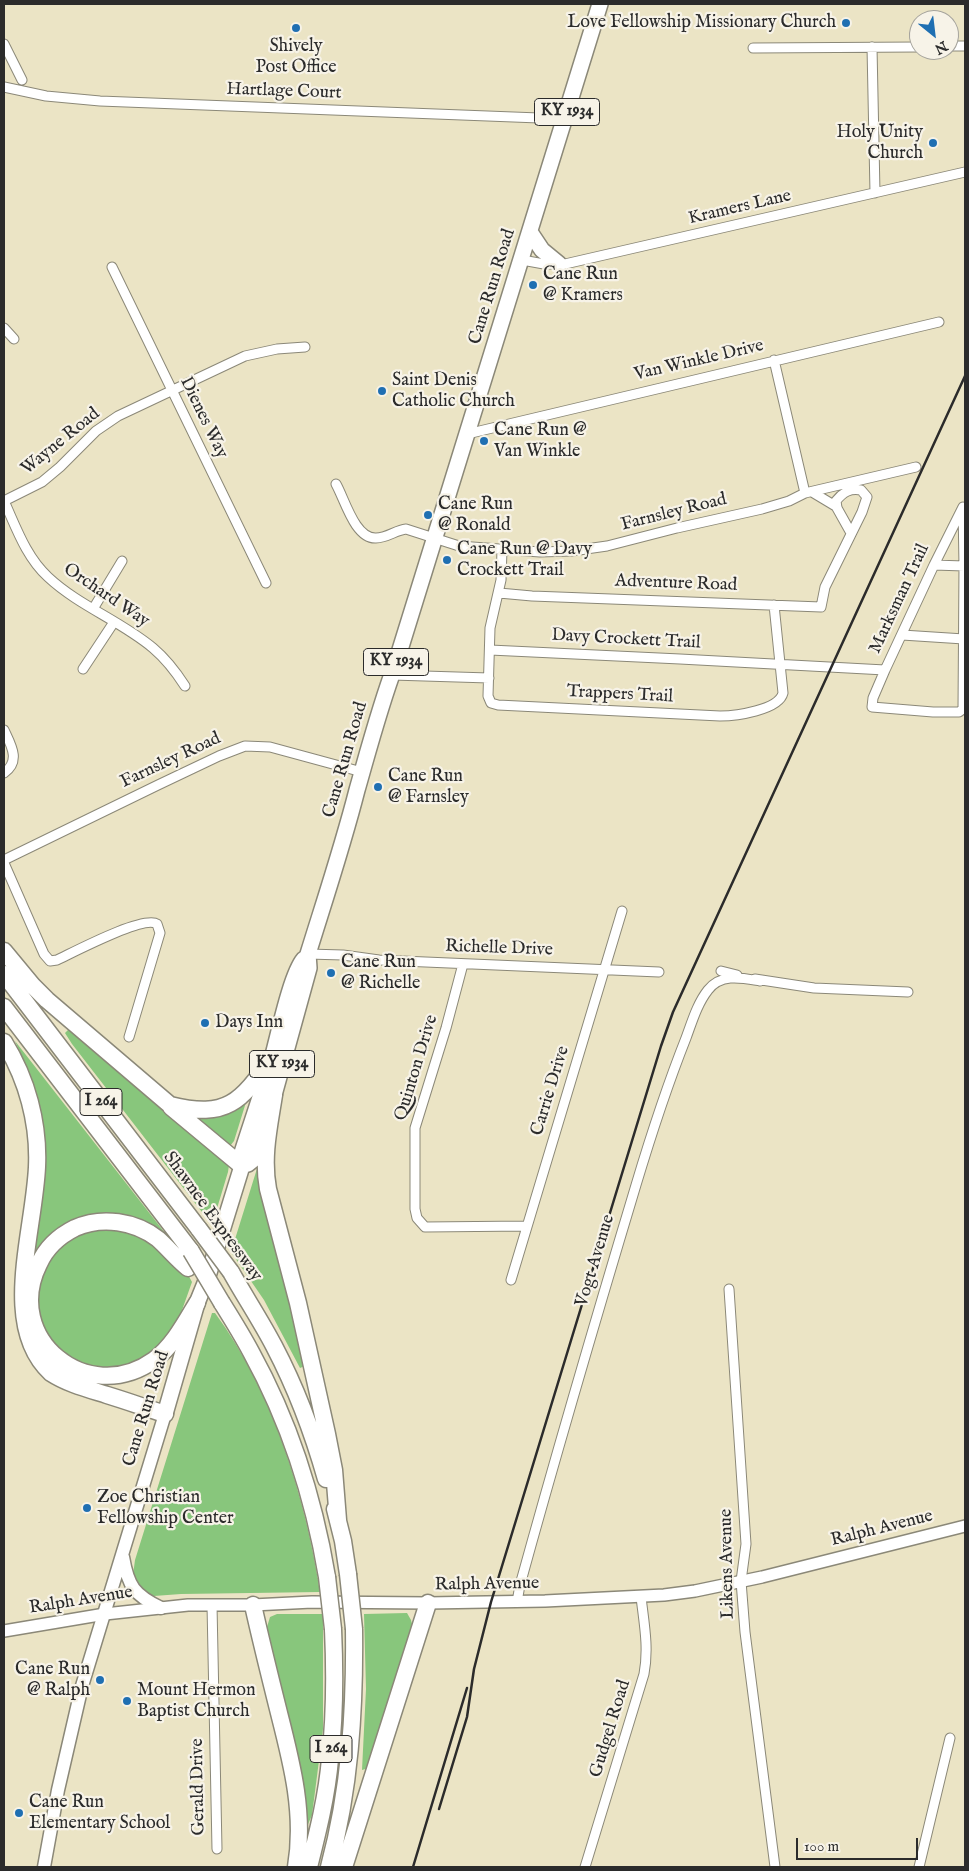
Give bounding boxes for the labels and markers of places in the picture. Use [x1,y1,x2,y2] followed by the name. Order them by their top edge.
[567,12,836,34] place label: Love Fellowship Missionary Church
[840,17,852,29] marker: Love Fellowship Missionary Church
[290,22,302,34] marker: Shively Post Office
[255,36,337,78] place label: Shively Post Office
[837,122,923,164] place label: Holy Unity Church
[927,137,939,149] marker: Holy Unity Church
[543,264,623,306] place label: Cane Run @ Kramers
[527,279,539,291] marker: Cane Run @ Kramers
[392,370,515,412] place label: Saint Denis Catholic Church
[376,385,388,397] marker: Saint Denis Catholic Church
[494,420,586,462] place label: Cane Run @ Van Winkle
[478,435,490,447] marker: Cane Run @ Van Winkle
[438,494,513,536] place label: Cane Run @ Ronald
[422,509,434,521] marker: Cane Run @ Ronald
[457,539,592,582] place label: Cane Run @ Davy Crockett Trail
[441,554,453,566] marker: Cane Run @ Davy Crockett Trail
[388,766,469,809] place label: Cane Run @ Farnsley
[372,781,384,793] marker: Cane Run @ Farnsley
[341,952,420,994] place label: Cane Run @ Richelle
[325,967,337,979] marker: Cane Run @ Richelle
[215,1012,283,1034] place label: Days Inn
[199,1017,211,1029] marker: Days Inn
[97,1487,234,1530] place label: Zoe Christian Fellowship Center
[81,1502,93,1514] marker: Zoe Christian Fellowship Center
[15,1659,90,1702] place label: Cane Run @ Ralph
[94,1674,106,1686] marker: Cane Run @ Ralph
[137,1680,255,1722] place label: Mount Hermon Baptist Church
[121,1695,133,1707] marker: Mount Hermon Baptist Church
[29,1792,170,1835] place label: Cane Run Elementary School
[13,1807,25,1819] marker: Cane Run Elementary School

